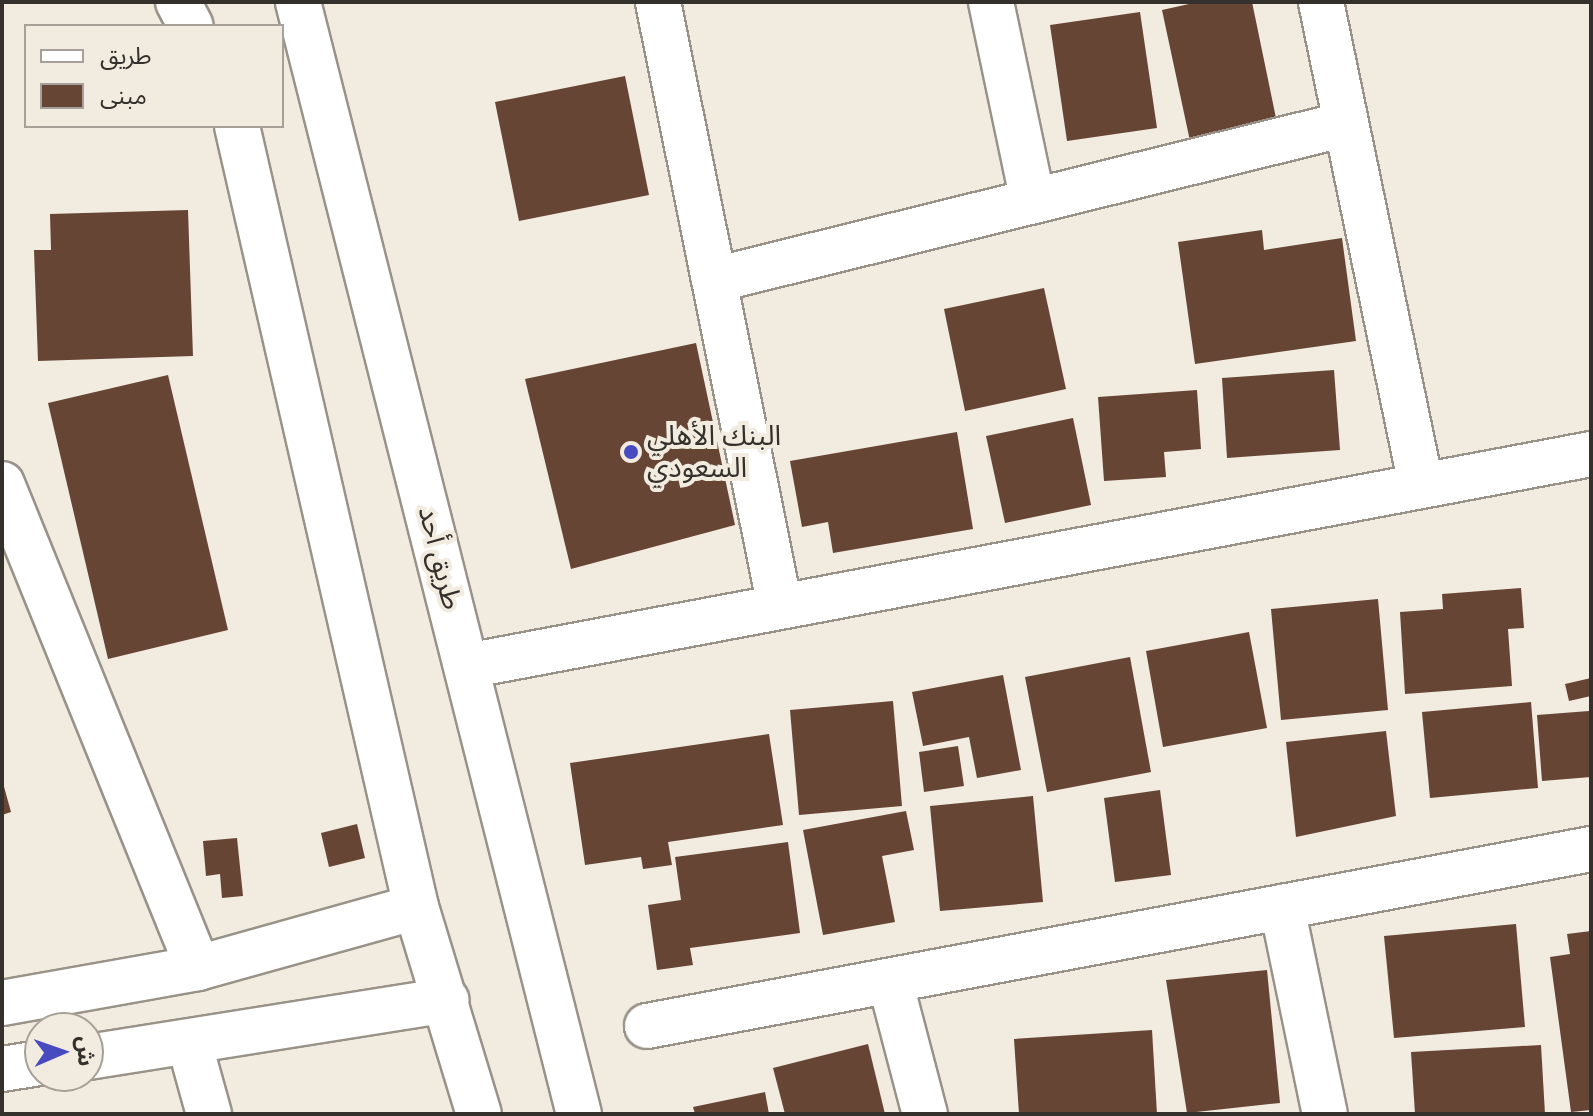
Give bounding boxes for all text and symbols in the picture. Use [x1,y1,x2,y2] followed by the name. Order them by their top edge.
[24,24,284,128] legend
[100,41,152,70] text: طريق
[100,81,147,110] text: مبنى
[647,419,781,485] place label: البنك الأهلي السعودي
[622,443,640,461] marker: البنك الأهلي السعودي
[411,503,469,613] street label: طريق أحد
[24,1012,104,1092] north arrow
[72,1036,100,1067] text: ش

